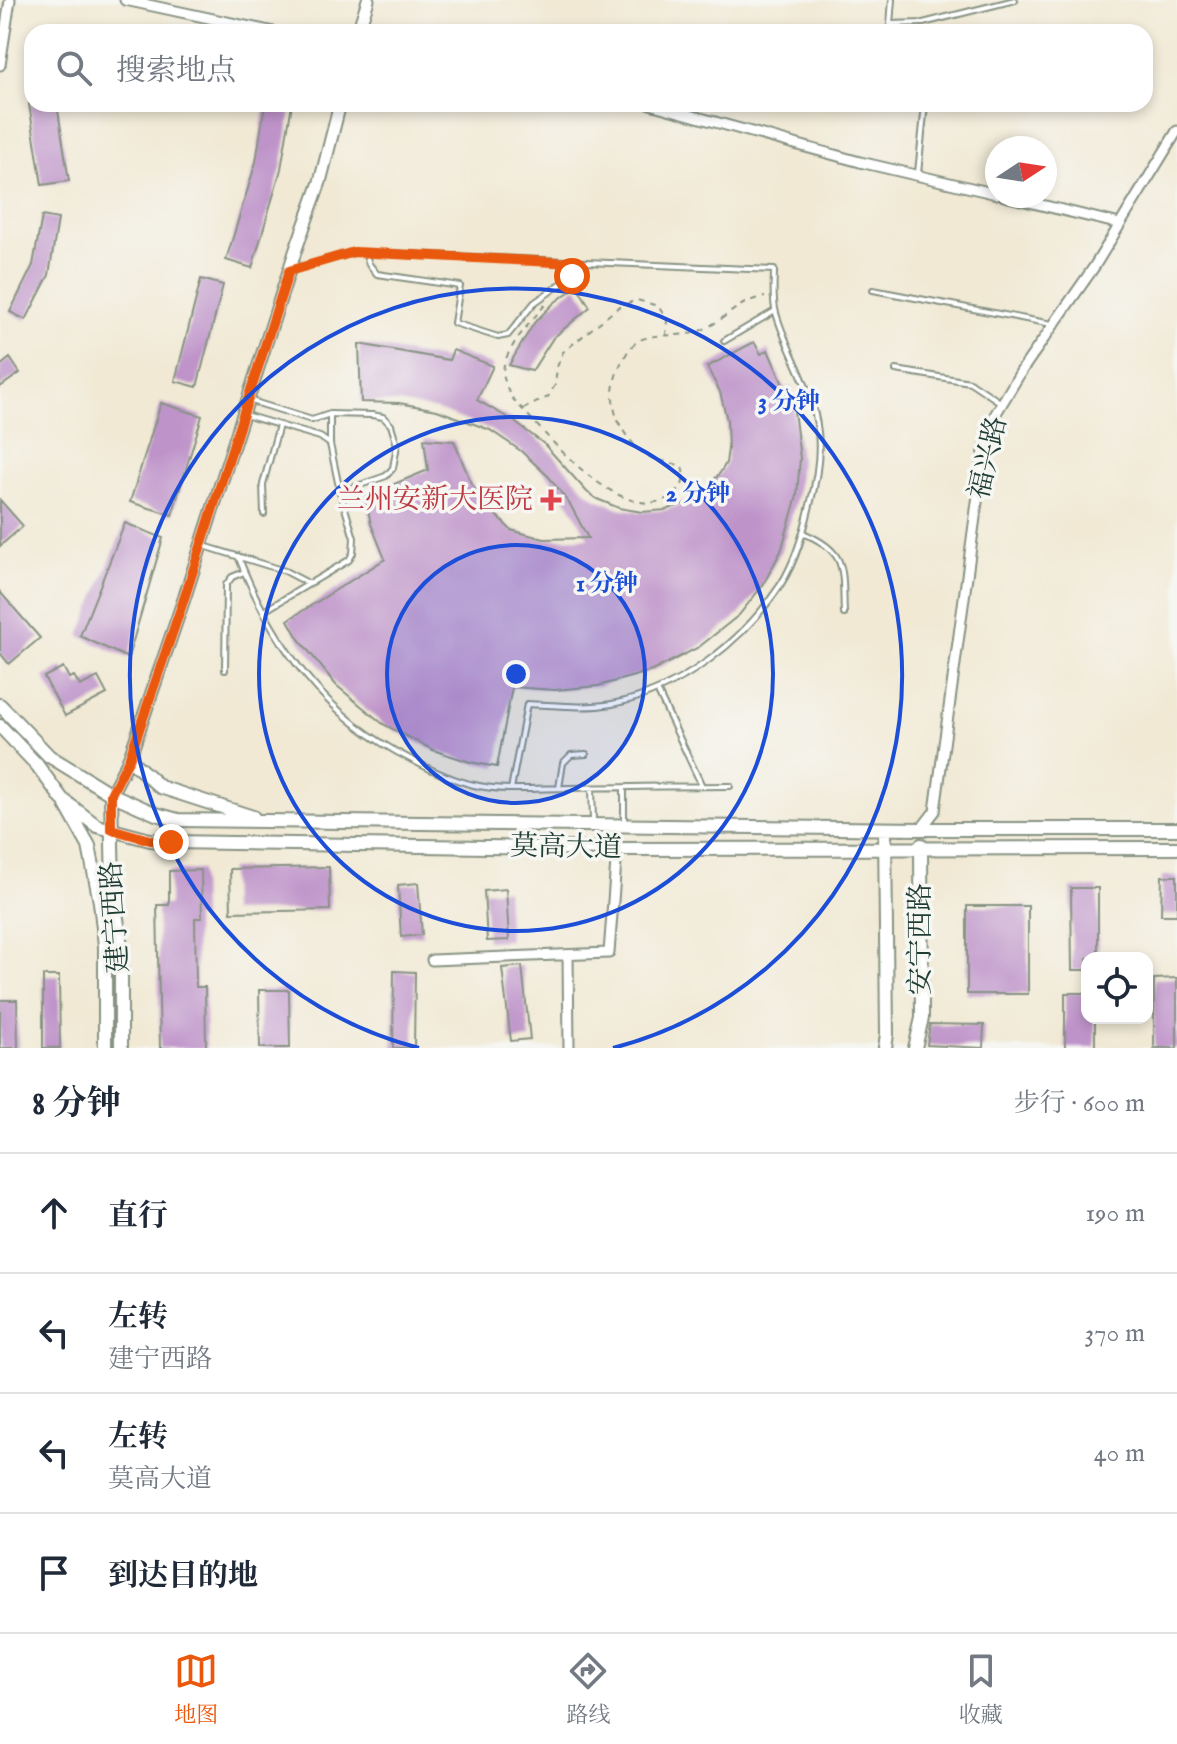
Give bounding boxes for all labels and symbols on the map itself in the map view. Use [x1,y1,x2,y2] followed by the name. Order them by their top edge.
[985,136,1057,208] north arrow
[554,258,590,294] route start
[758,387,820,418] text: 3 分钟
[962,413,1016,503] street label: 福兴路
[666,479,730,510] text: 2 分钟
[337,483,533,518] place label: 兰州安新大医院
[540,489,562,511] marker: 兰州安新大医院
[576,569,638,600] text: 1 分钟
[502,660,530,688] centre of rings
[153,824,189,860] route end
[510,830,622,866] street label: 莫高大道
[95,860,137,974] street label: 建宁西路
[904,883,939,995] street label: 安宁西路

